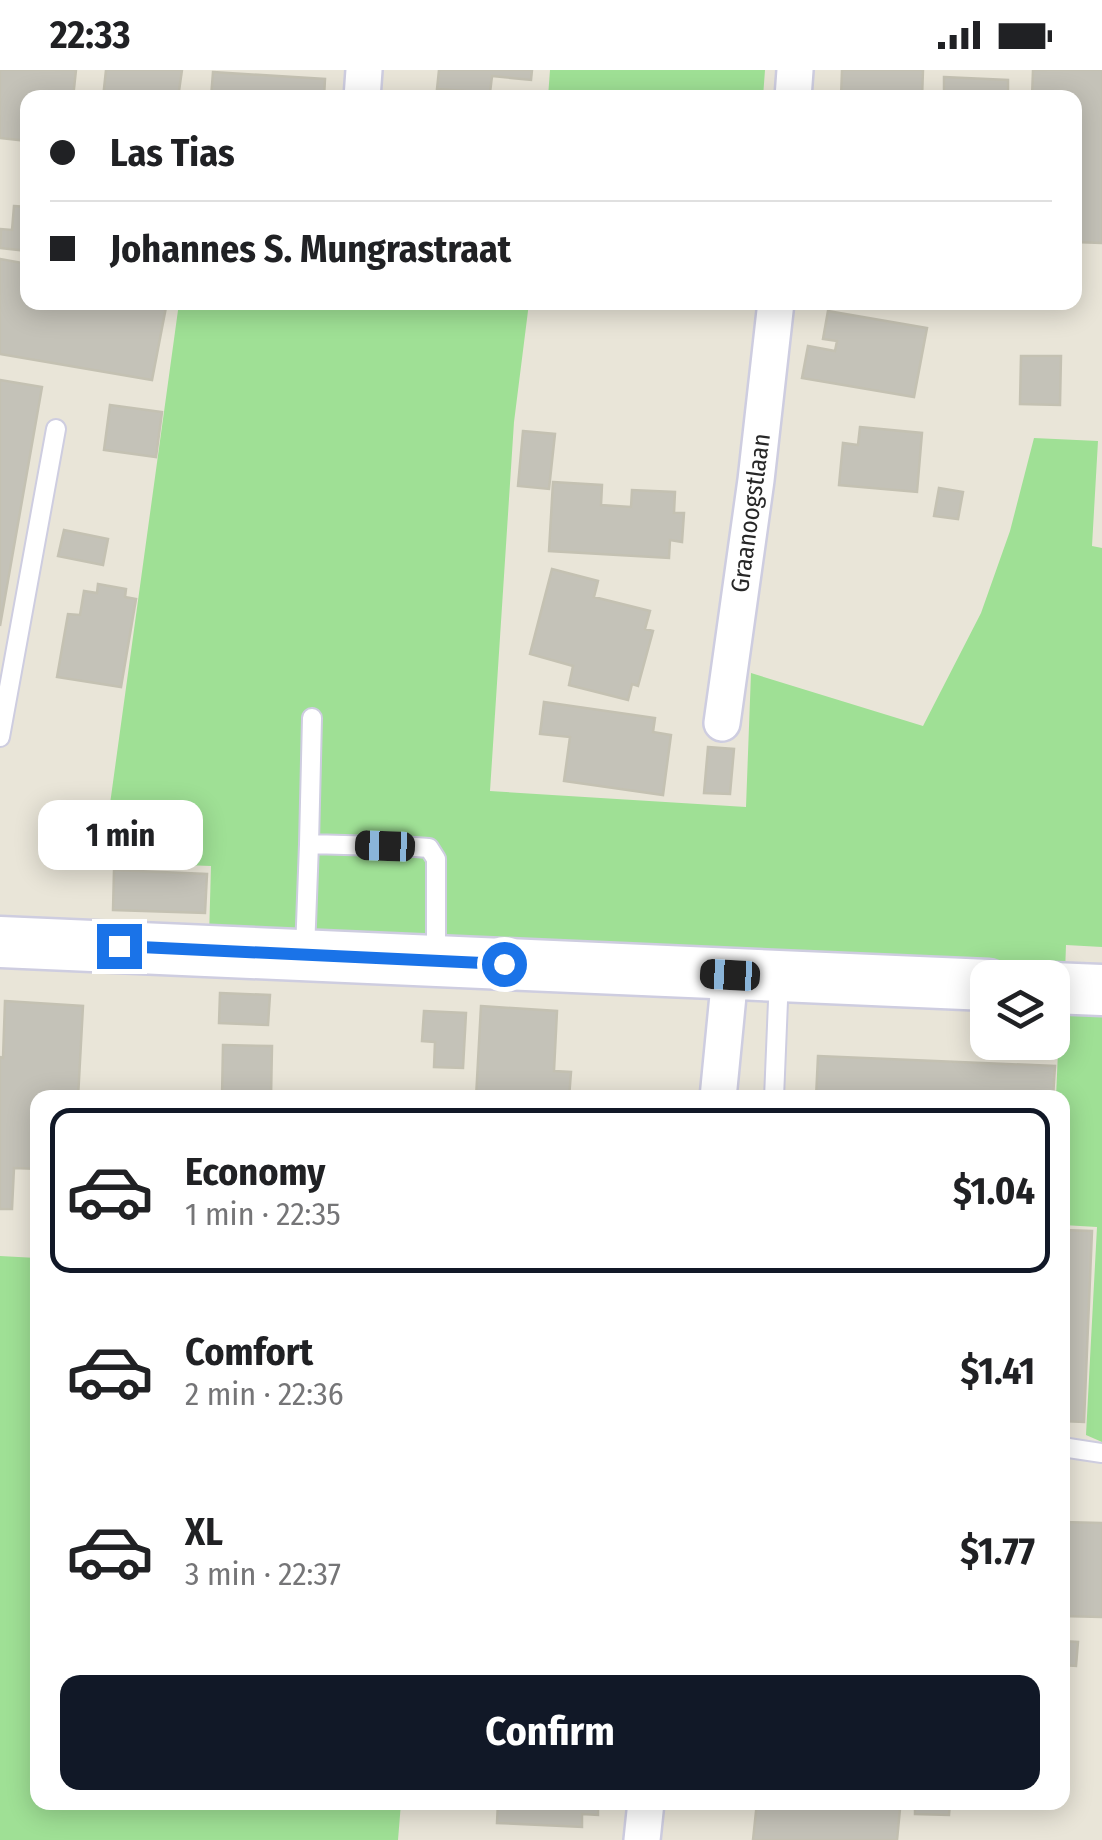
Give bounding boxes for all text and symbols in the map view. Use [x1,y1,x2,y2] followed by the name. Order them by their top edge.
[50,12,130,58] text: 22:33
[110,130,235,176] text: Las Tias
[110,226,511,272] text: Johannes S. Mungrastraat
[725,432,777,594] street label: Graanoogstlaan
[36,801,202,871] callout: 1 min
[86,816,155,854] text: 1 min
[354,830,416,862] car
[97,924,142,969] route end
[482,942,527,987] route start
[699,958,761,992] car
[970,960,1070,1060] map controls
[970,960,1070,1060] button: layers
[65,1146,155,1236] icon: car
[185,1149,325,1195] text: Economy
[953,1168,1035,1214] text: $1.04
[185,1195,341,1233] text: 1 min · 22:35
[65,1326,155,1416] icon: car
[185,1329,313,1375] text: Comfort
[960,1348,1035,1394] text: $1.41
[185,1375,344,1413] text: 2 min · 22:36
[65,1506,155,1596] icon: car
[185,1509,223,1555] text: XL
[960,1528,1035,1574] text: $1.77
[185,1555,341,1593] text: 3 min · 22:37
[60,1675,1040,1790] button: Confirm

